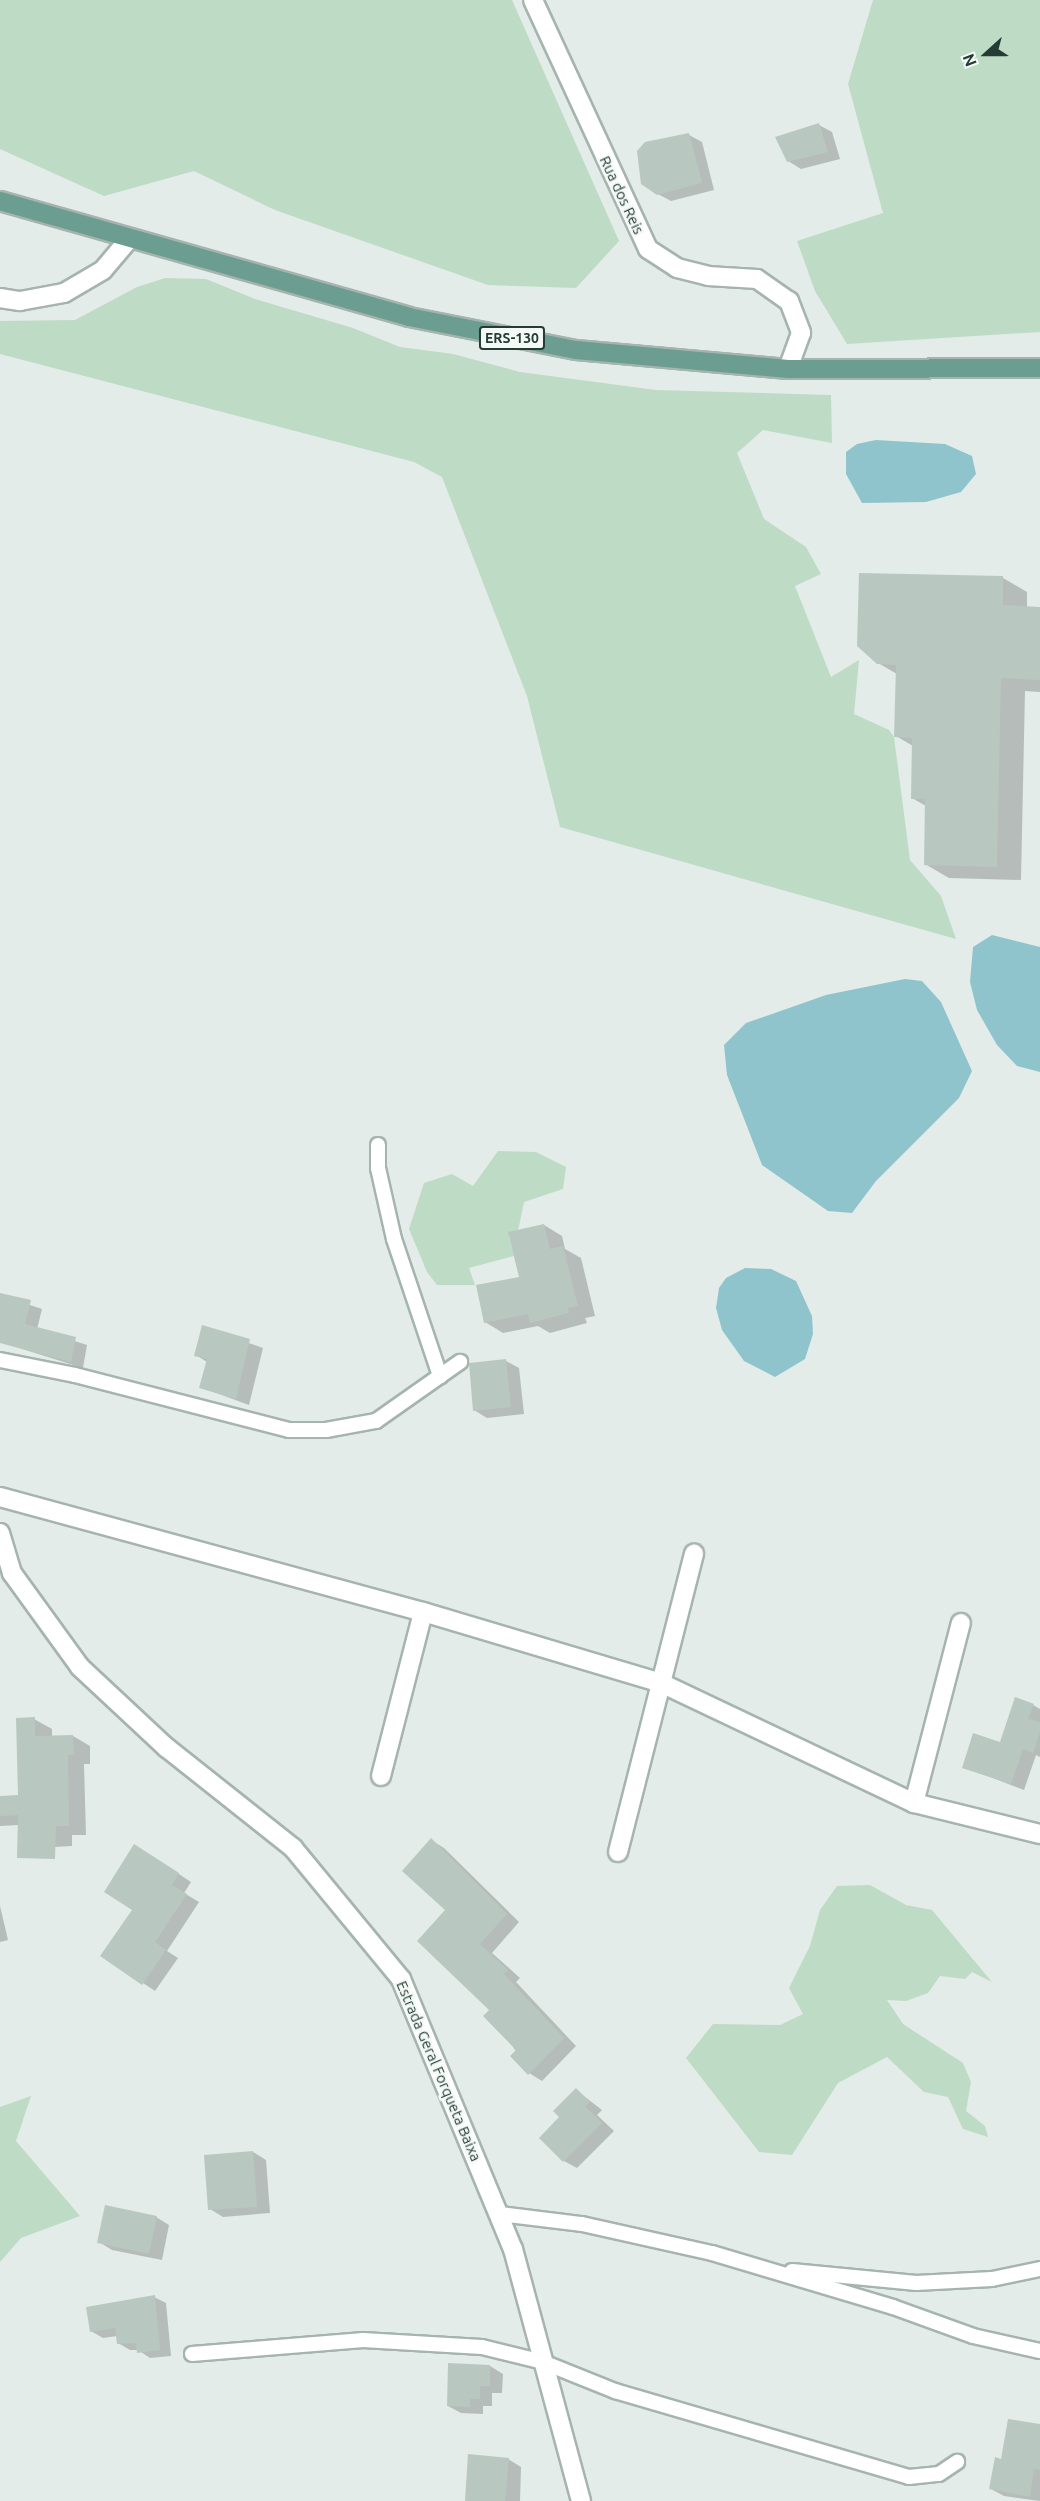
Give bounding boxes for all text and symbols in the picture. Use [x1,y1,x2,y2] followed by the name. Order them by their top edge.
[956,24,1016,84] north arrow
[959,52,980,69] text: N
[596,153,648,237] street label: Rua dos Reis
[478,327,546,349] road number: ERS-130
[393,1978,485,2164] street label: Estrada Geral Forqueta Baixa

